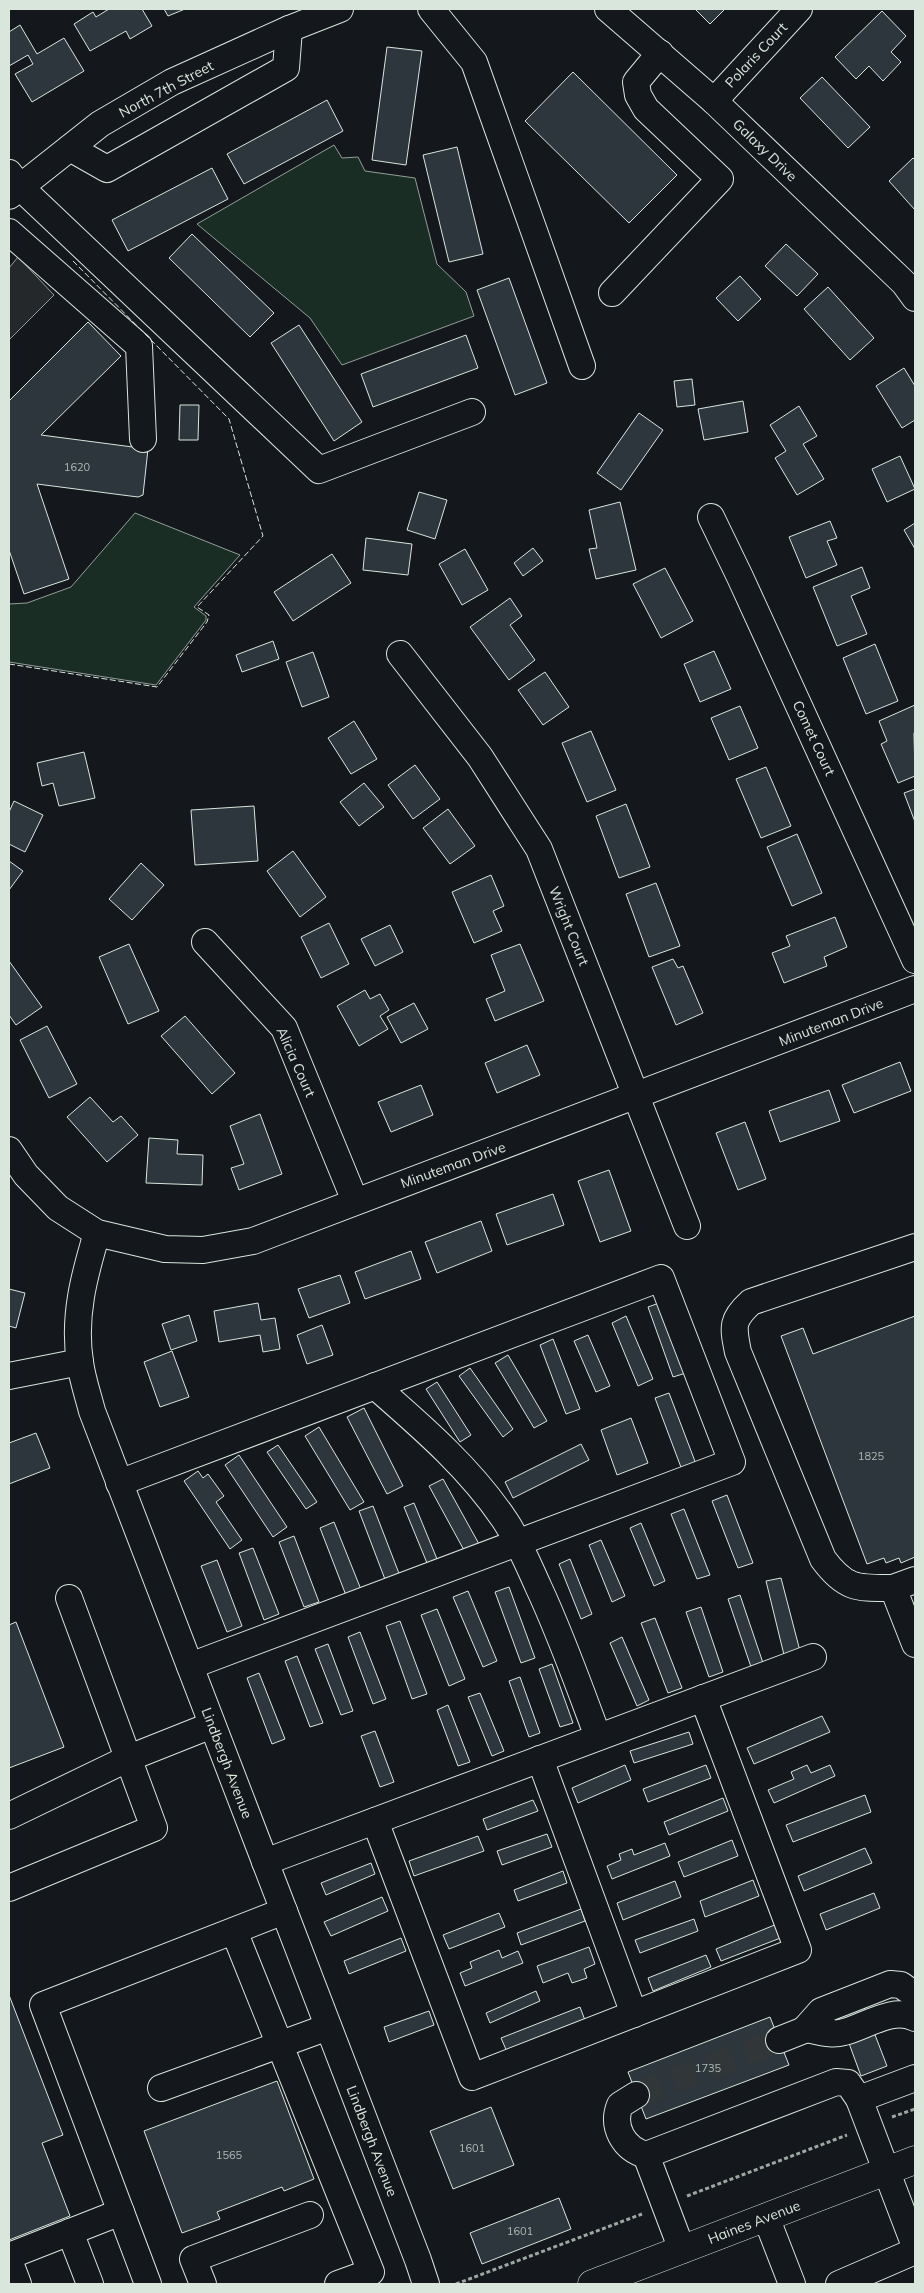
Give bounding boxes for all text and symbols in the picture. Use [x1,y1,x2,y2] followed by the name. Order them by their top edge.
[721,18,791,92] street label: Polaris Court
[116,56,216,121] street label: North 7th Street
[729,115,801,185] street label: Galaxy Drive
[64,460,91,474] house number: 1620
[789,697,839,779] street label: Comet Court
[545,884,593,968] street label: Wright Court
[776,994,886,1050] street label: Minuteman Drive
[273,1024,319,1100] street label: Alicia Court
[398,1138,508,1192] street label: Minuteman Drive
[858,1449,885,1463] house number: 1825
[198,1705,256,1821] street label: Lindbergh Avenue
[695,2061,722,2075] house number: 1735
[343,2083,401,2199] street label: Lindbergh Avenue
[459,2141,485,2155] house number: 1601
[216,2148,243,2162] house number: 1565
[705,2196,803,2248] street label: Haines Avenue
[507,2224,533,2238] house number: 1601

